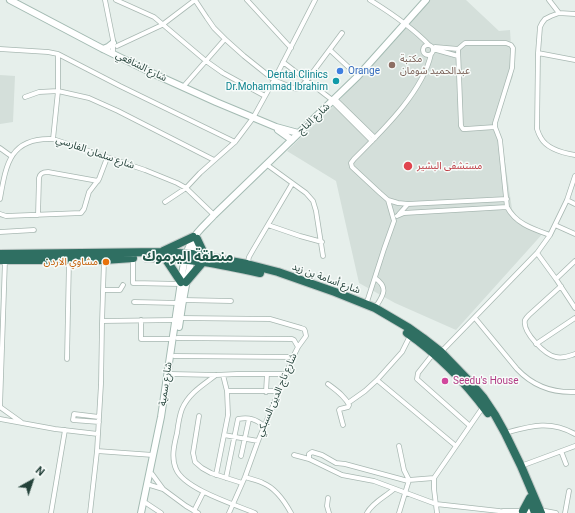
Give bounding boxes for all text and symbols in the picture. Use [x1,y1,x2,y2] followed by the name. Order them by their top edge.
[113,49,169,85] street label: شارع الشافعي
[400,53,470,76] place label: مكتبة عبدالحميد شومان
[387,60,397,70] marker: مكتبة عبدالحميد شومان
[348,65,380,77] place label: Orange
[335,66,345,76] marker: Orange
[226,69,328,92] place label: Dental Clinics Dr.Mohammad Ibrahim
[331,76,341,86] marker: Dental Clinics Dr.Mohammad Ibrahim
[295,101,333,137] street label: شارع التاج
[54,134,136,172] street label: شارع سلمان الفارسي
[402,160,414,172] marker: مستشفى البشير
[417,160,482,172] place label: مستشفى البشير
[143,249,233,265] district label: منطقة اليرموك
[44,256,98,268] place label: مشاوي الاردن
[101,257,111,267] marker: مشاوي الاردن
[290,261,362,297] street label: شارع أسامة بن زيد
[254,352,300,438] street label: شارع تاج الدين السبكي
[157,361,175,407] street label: شارع سمية
[453,375,519,387] place label: Seedu's House
[440,376,450,386] marker: Seedu's House
[12,461,52,501] north arrow
[33,464,47,479] text: N

